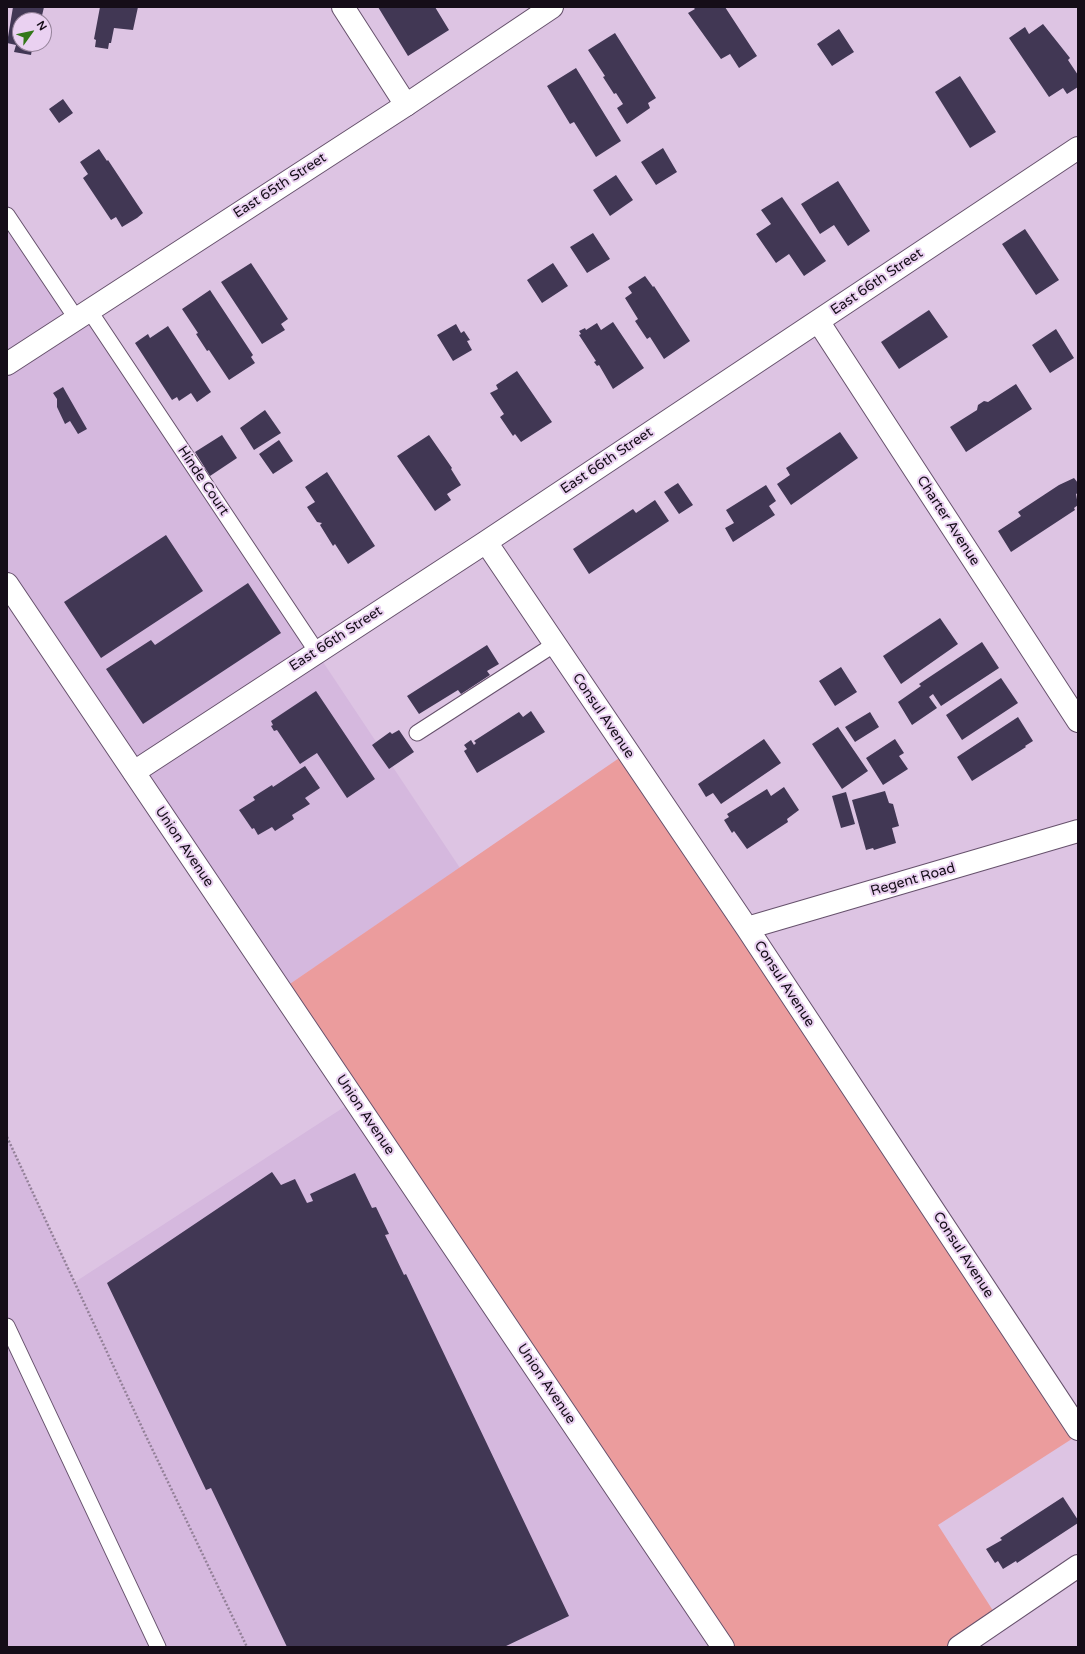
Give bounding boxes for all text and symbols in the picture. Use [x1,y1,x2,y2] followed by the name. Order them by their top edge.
[12,12,52,52] north arrow
[34,18,50,33] text: N
[230,150,330,222] street label: East 65th Street
[828,245,926,319] street label: East 66th Street
[558,424,656,498] street label: East 66th Street
[174,443,232,519] street label: Hinde Court
[913,473,983,569] street label: Charter Avenue
[286,603,386,675] street label: East 66th Street
[568,670,638,762] street label: Consul Avenue
[151,804,217,890] street label: Union Avenue
[869,860,957,900] street label: Regent Road
[750,938,818,1030] street label: Consul Avenue
[332,1072,398,1158] street label: Union Avenue
[929,1209,997,1301] street label: Consul Avenue
[513,1341,579,1427] street label: Union Avenue

